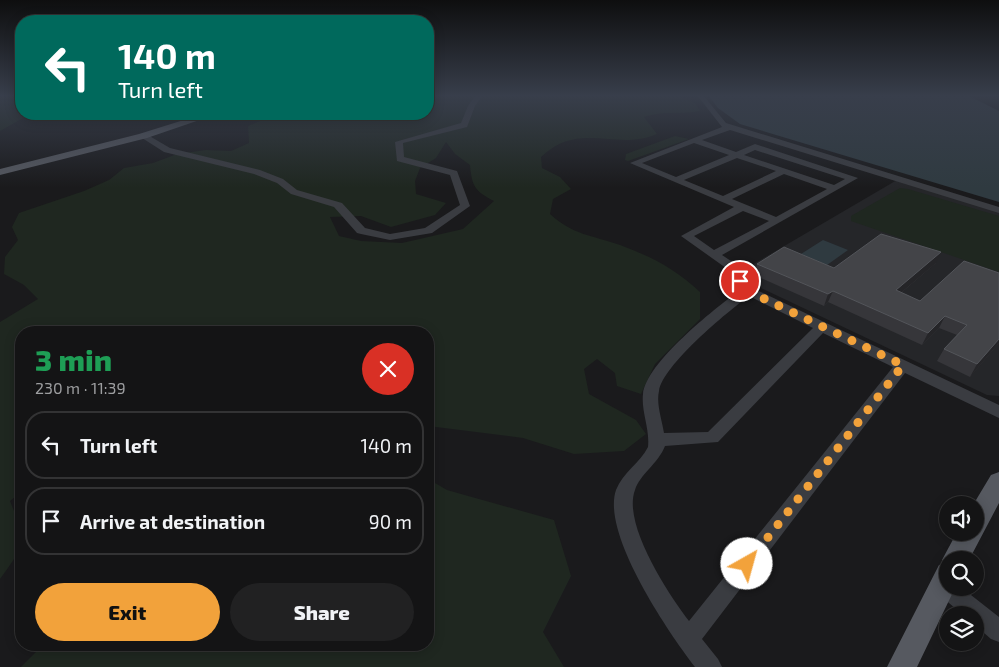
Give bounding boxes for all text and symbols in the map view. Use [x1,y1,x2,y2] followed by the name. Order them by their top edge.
[118,34,216,76] text: 140 m
[35,35,100,100] icon: left
[118,76,203,102] text: Turn left
[719,260,761,302] pin
[726,267,754,295] icon: arrive
[35,341,112,377] text: 3 min
[362,343,414,395] button: close
[35,378,126,397] text: 230 m · 11:39
[37,431,65,459] icon: left
[80,434,157,457] text: Turn left
[360,434,412,457] text: 140 m
[939,496,984,651] map controls
[939,496,984,541] button: sound
[37,507,65,535] icon: arrive
[80,510,265,533] text: Arrive at destination
[369,510,412,533] text: 90 m
[720,537,772,589] position arrow
[939,551,984,596] button: search
[35,583,220,641] button: Exit
[230,583,414,641] button: Share
[939,606,984,651] button: layers

